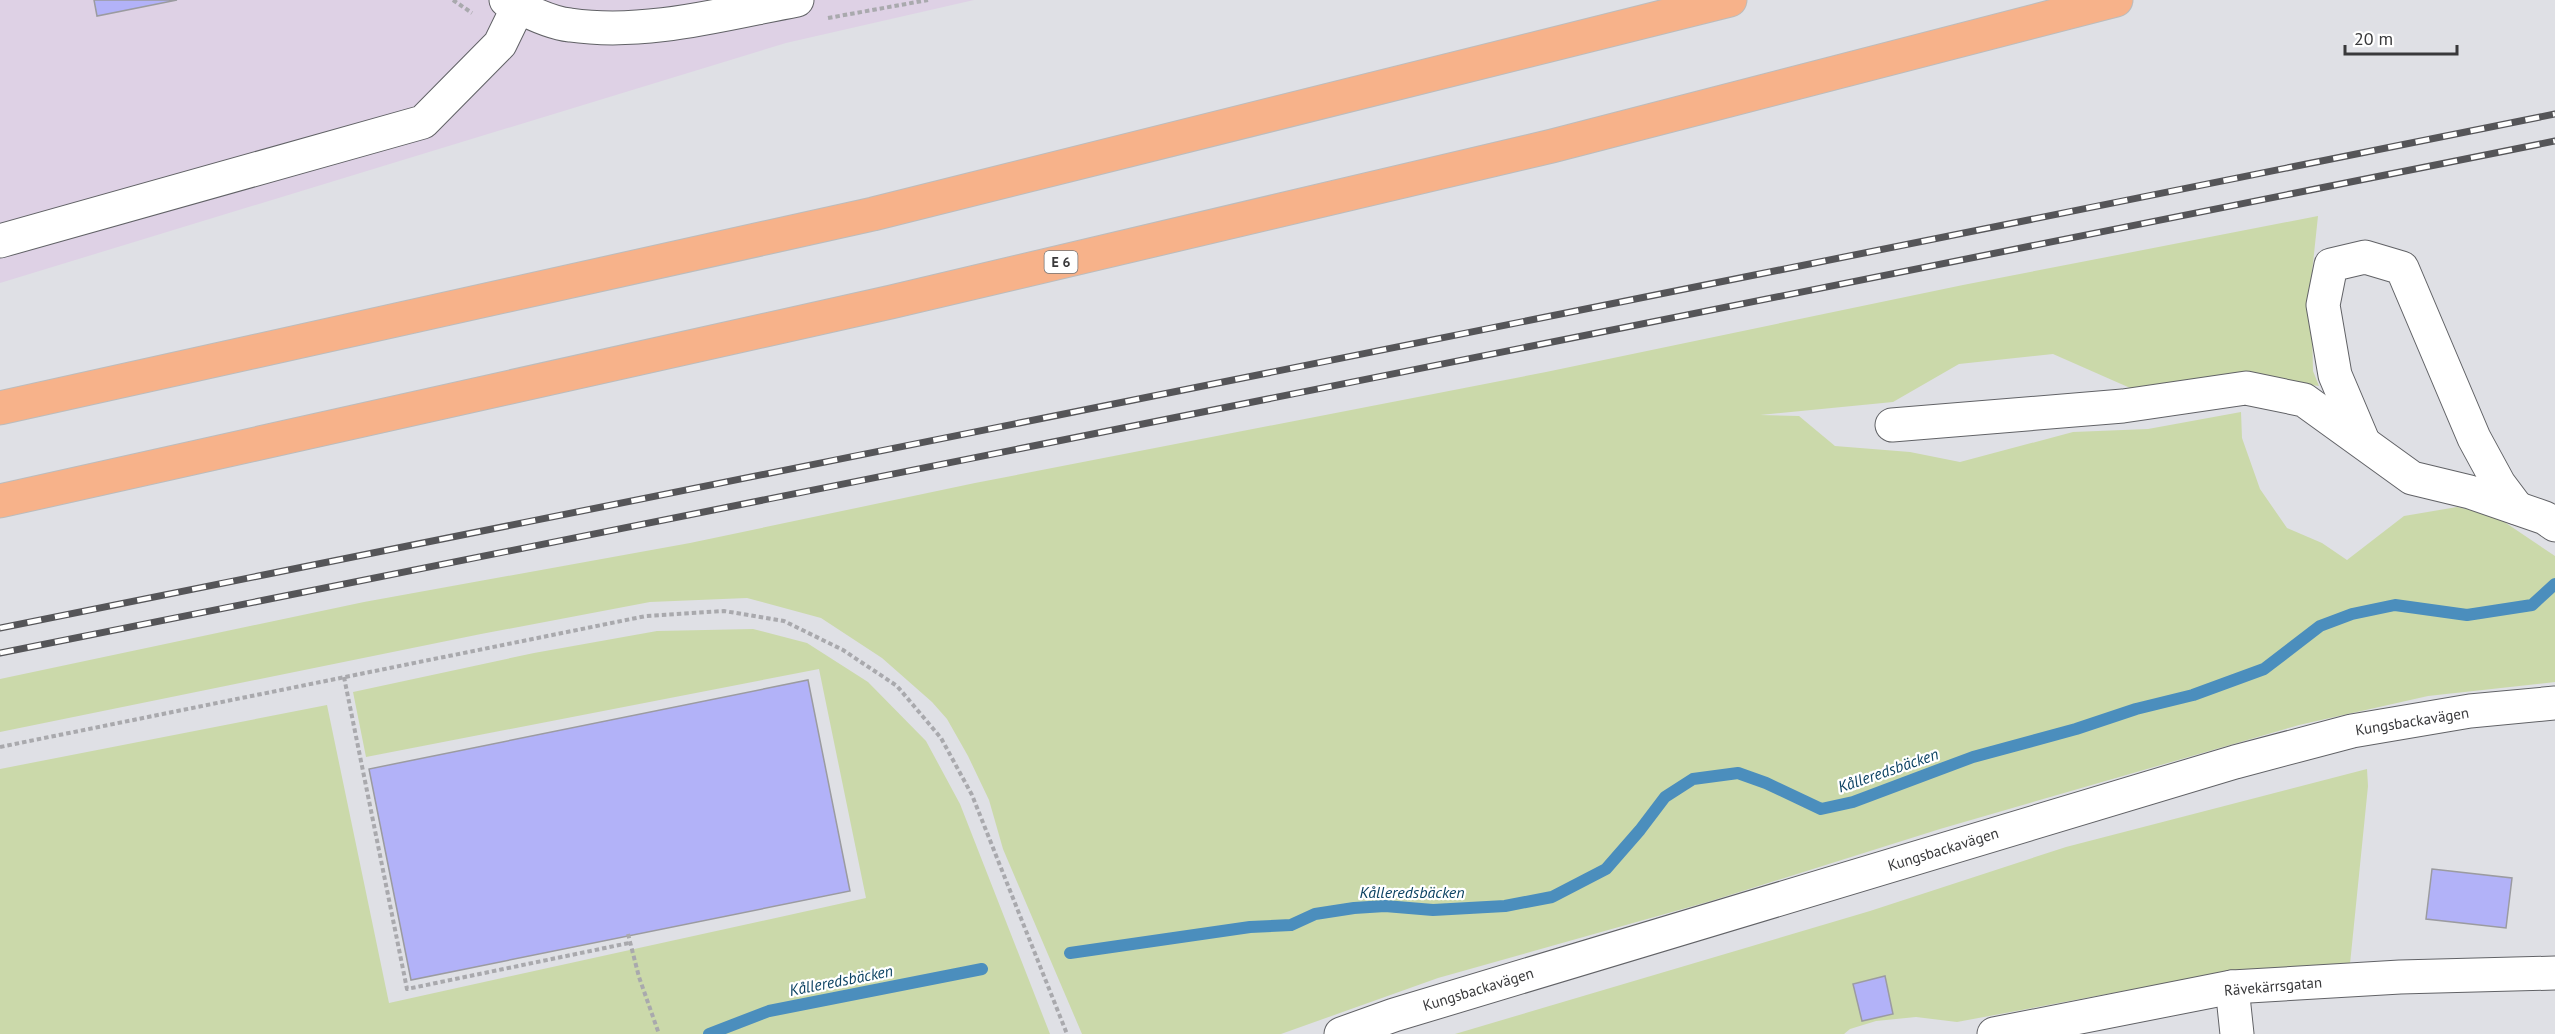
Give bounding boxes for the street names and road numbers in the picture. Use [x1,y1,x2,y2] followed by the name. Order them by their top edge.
[1044,251,1078,273] road number: E 6
[2354,703,2470,739] street label: Kungsbackavägen
[1885,823,2001,875] street label: Kungsbackavägen
[1420,963,1536,1015] street label: Kungsbackavägen
[2223,972,2323,1000] street label: Rävekärrsgatan

